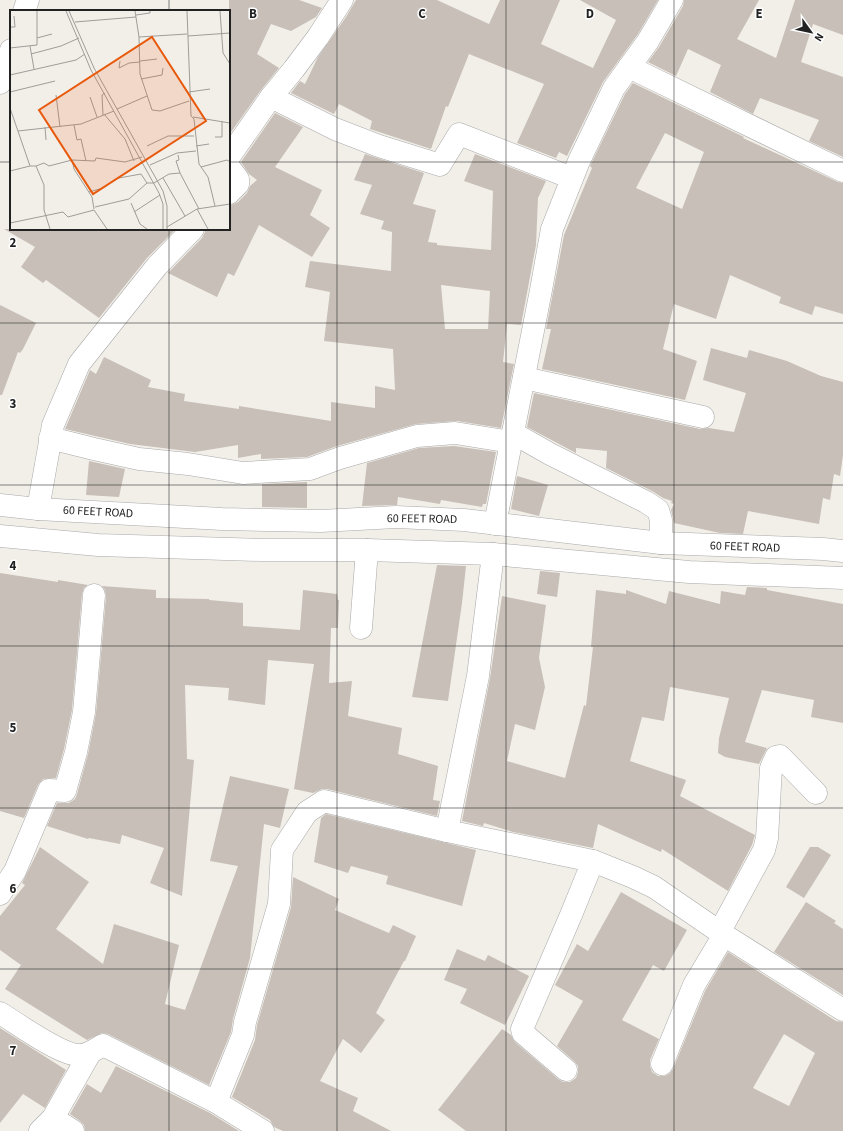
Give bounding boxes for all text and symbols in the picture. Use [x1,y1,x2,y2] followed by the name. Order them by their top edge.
[249,5,257,23] text: B
[418,5,426,23] text: C
[586,5,594,23] text: D
[755,5,763,23] text: E
[10,10,230,230] inset map
[791,12,831,52] north arrow
[811,30,827,44] text: N
[10,234,17,252] text: 2
[10,395,17,413] text: 3
[62,502,134,522] street label: 60 FEET ROAD
[387,510,457,528] street label: 60 FEET ROAD
[710,537,780,557] street label: 60 FEET ROAD
[10,557,17,575] text: 4
[10,719,17,737] text: 5
[10,880,17,898] text: 6
[10,1042,17,1060] text: 7

